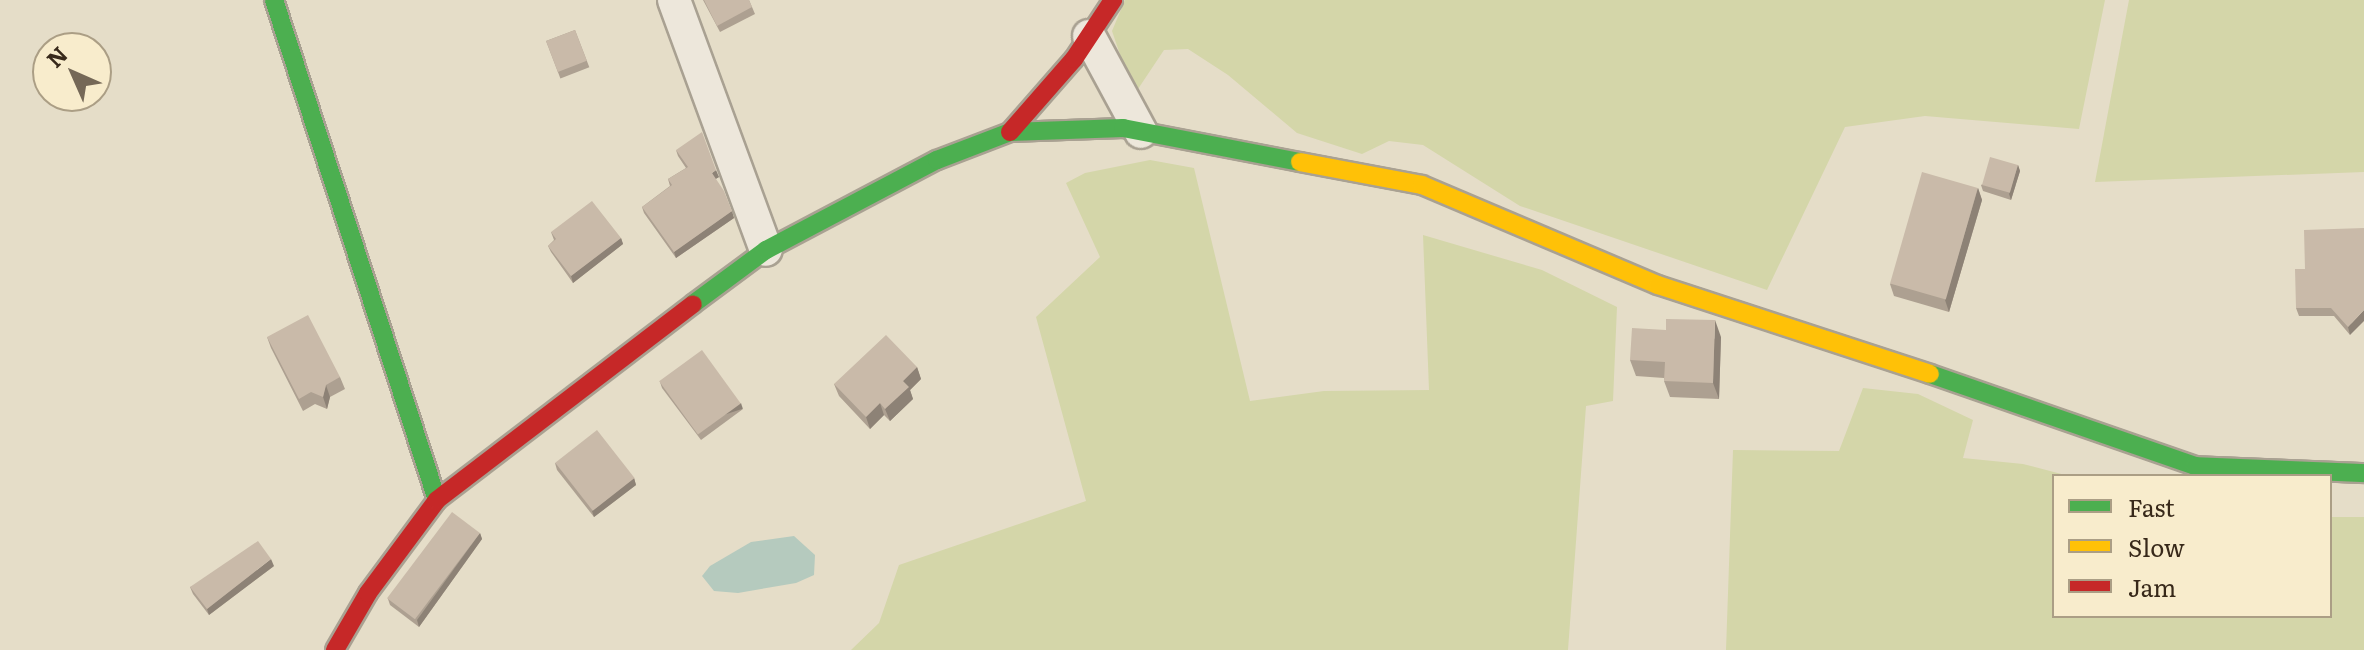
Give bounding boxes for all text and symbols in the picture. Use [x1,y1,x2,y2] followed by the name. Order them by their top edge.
[32,32,112,112] north arrow
[38,38,74,74] text: N
[2052,474,2332,618] legend
[2128,489,2175,524] text: Fast
[2128,529,2185,564] text: Slow
[2128,569,2176,604] text: Jam

